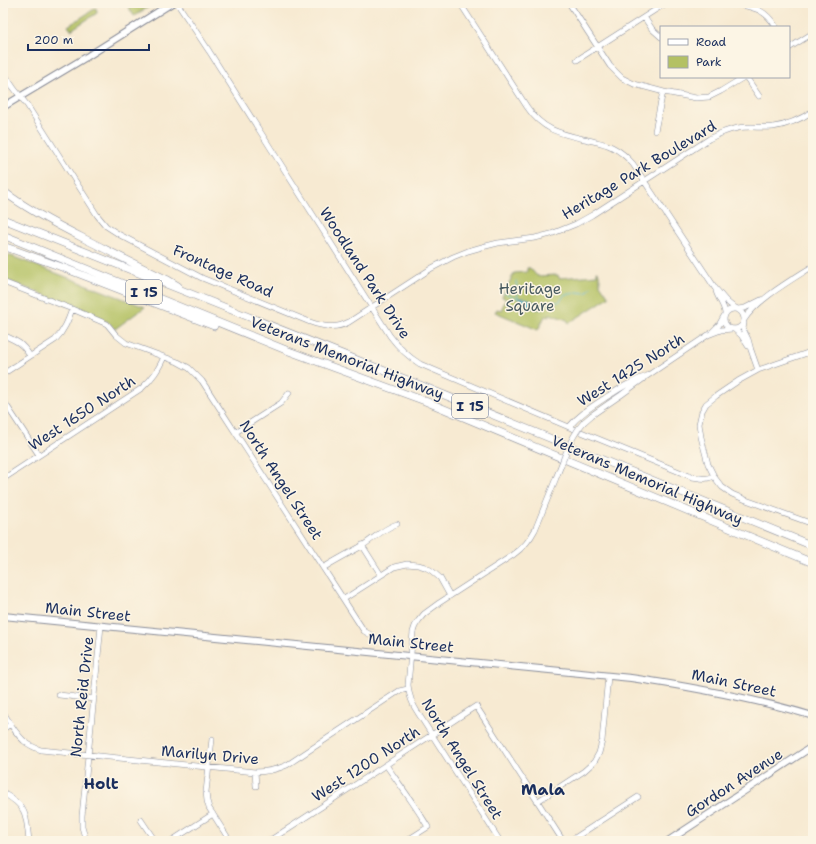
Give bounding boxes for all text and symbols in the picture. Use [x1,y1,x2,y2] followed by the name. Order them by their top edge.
[28,26,149,52] scale bar
[660,26,790,78] legend
[34,32,73,48] text: 200 m
[696,34,727,50] text: Road
[696,54,722,70] text: Park
[558,116,720,224] street label: Heritage Park Boulevard
[315,203,415,343] street label: Woodland Park Drive
[170,240,277,302] street label: Frontage Road
[499,279,561,316] park label: Heritage Square
[126,280,162,304] road number: I 15
[247,312,447,404] street label: Veterans Memorial Highway
[574,329,688,411] street label: West 1425 North
[25,371,139,455] street label: West 1650 North
[452,394,488,418] road number: I 15
[235,416,327,544] street label: North Angel Street
[548,431,746,529] street label: Veterans Memorial Highway
[44,598,132,626] street label: Main Street
[367,629,455,657] street label: Main Street
[66,636,98,758] street label: North Reid Drive
[690,664,778,702] street label: Main Street
[417,695,507,823] street label: North Angel Street
[308,722,424,806] street label: West 1200 North
[160,741,260,769] street label: Marilyn Drive
[681,744,787,822] street label: Gordon Avenue
[84,773,119,794] district label: Holt
[521,779,565,800] district label: Mala

